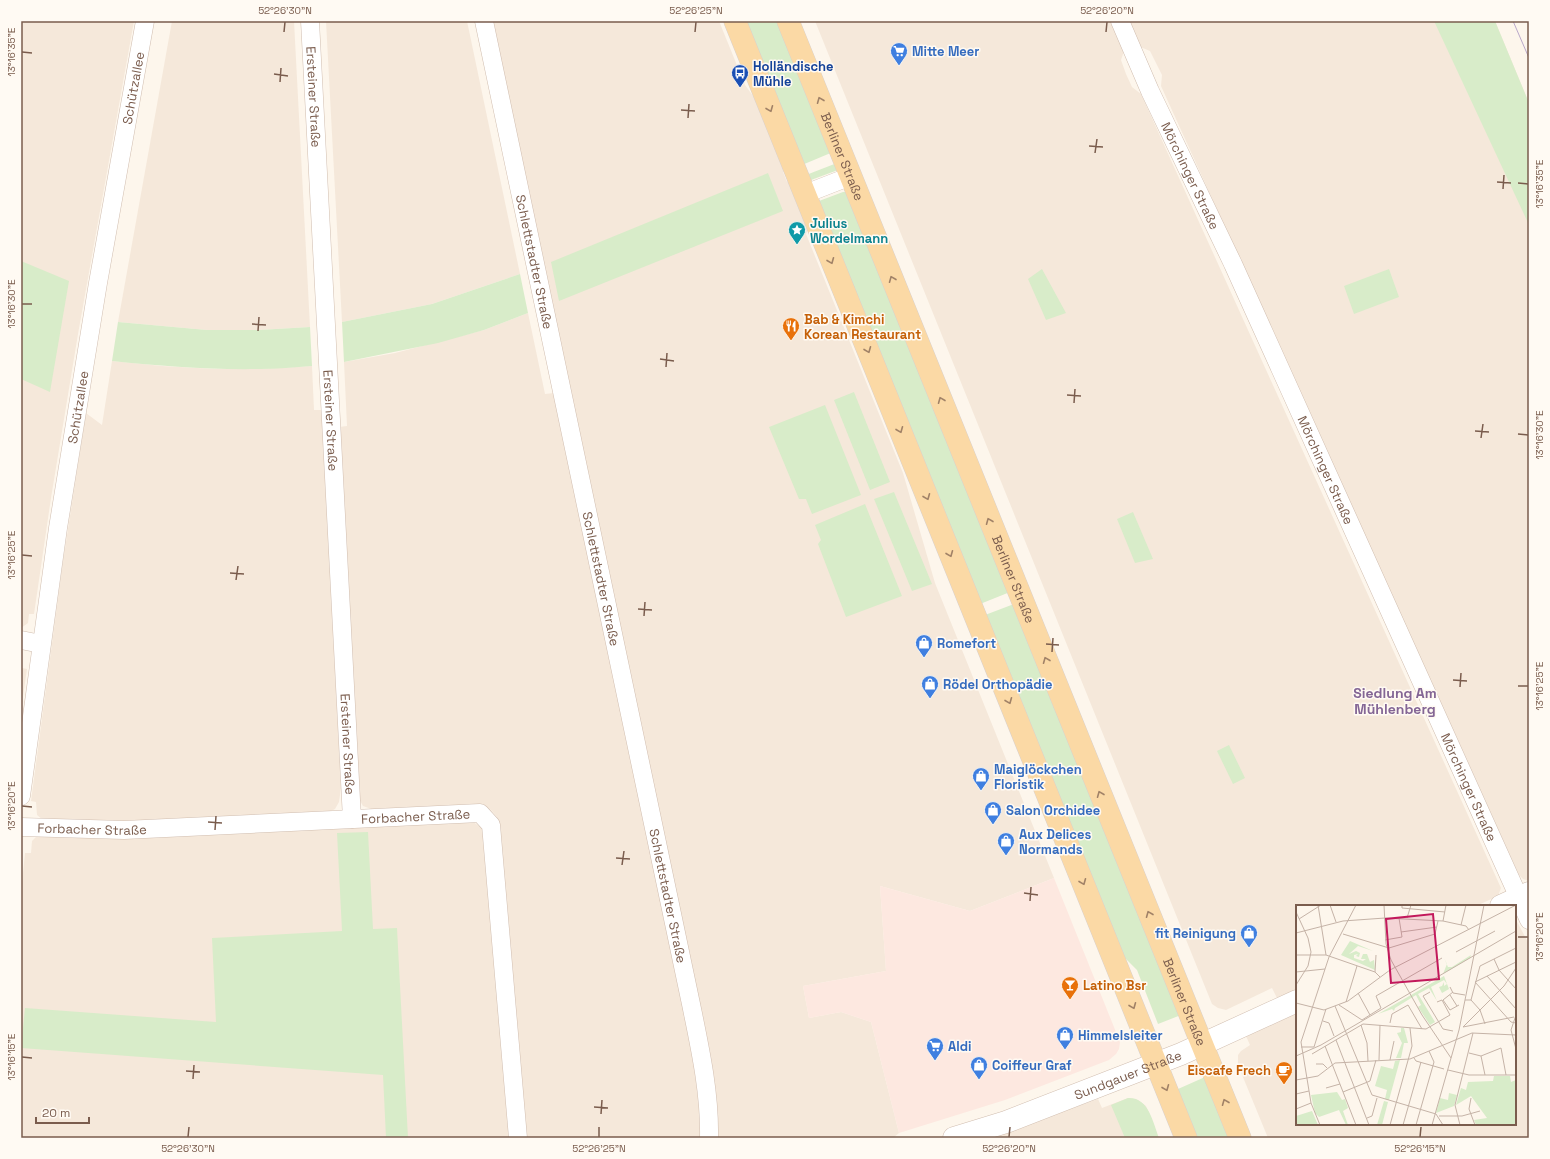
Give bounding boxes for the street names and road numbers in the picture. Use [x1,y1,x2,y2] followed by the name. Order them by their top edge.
[302,46,325,148] street label: Ersteiner Straße
[119,50,148,126] street label: Schützallee
[817,110,868,203] street label: Berliner Straße
[1157,119,1223,232] street label: Mörchinger Straße
[512,193,557,331] street label: Schlettstadter Straße
[319,369,342,472] street label: Ersteiner Straße
[64,370,93,445] street label: Schützallee
[1294,413,1357,527] street label: Mörchinger Straße
[579,510,623,648] street label: Schlettstadter Straße
[988,533,1039,626] street label: Berliner Straße
[336,693,359,795] street label: Ersteiner Straße
[1437,730,1500,844] street label: Mörchinger Straße
[361,805,471,828] street label: Forbacher Straße
[37,819,147,839] street label: Forbacher Straße
[645,827,690,965] street label: Schlettstadter Straße
[1159,955,1210,1048] street label: Berliner Straße
[1072,1047,1184,1104] street label: Sundgauer Straße

